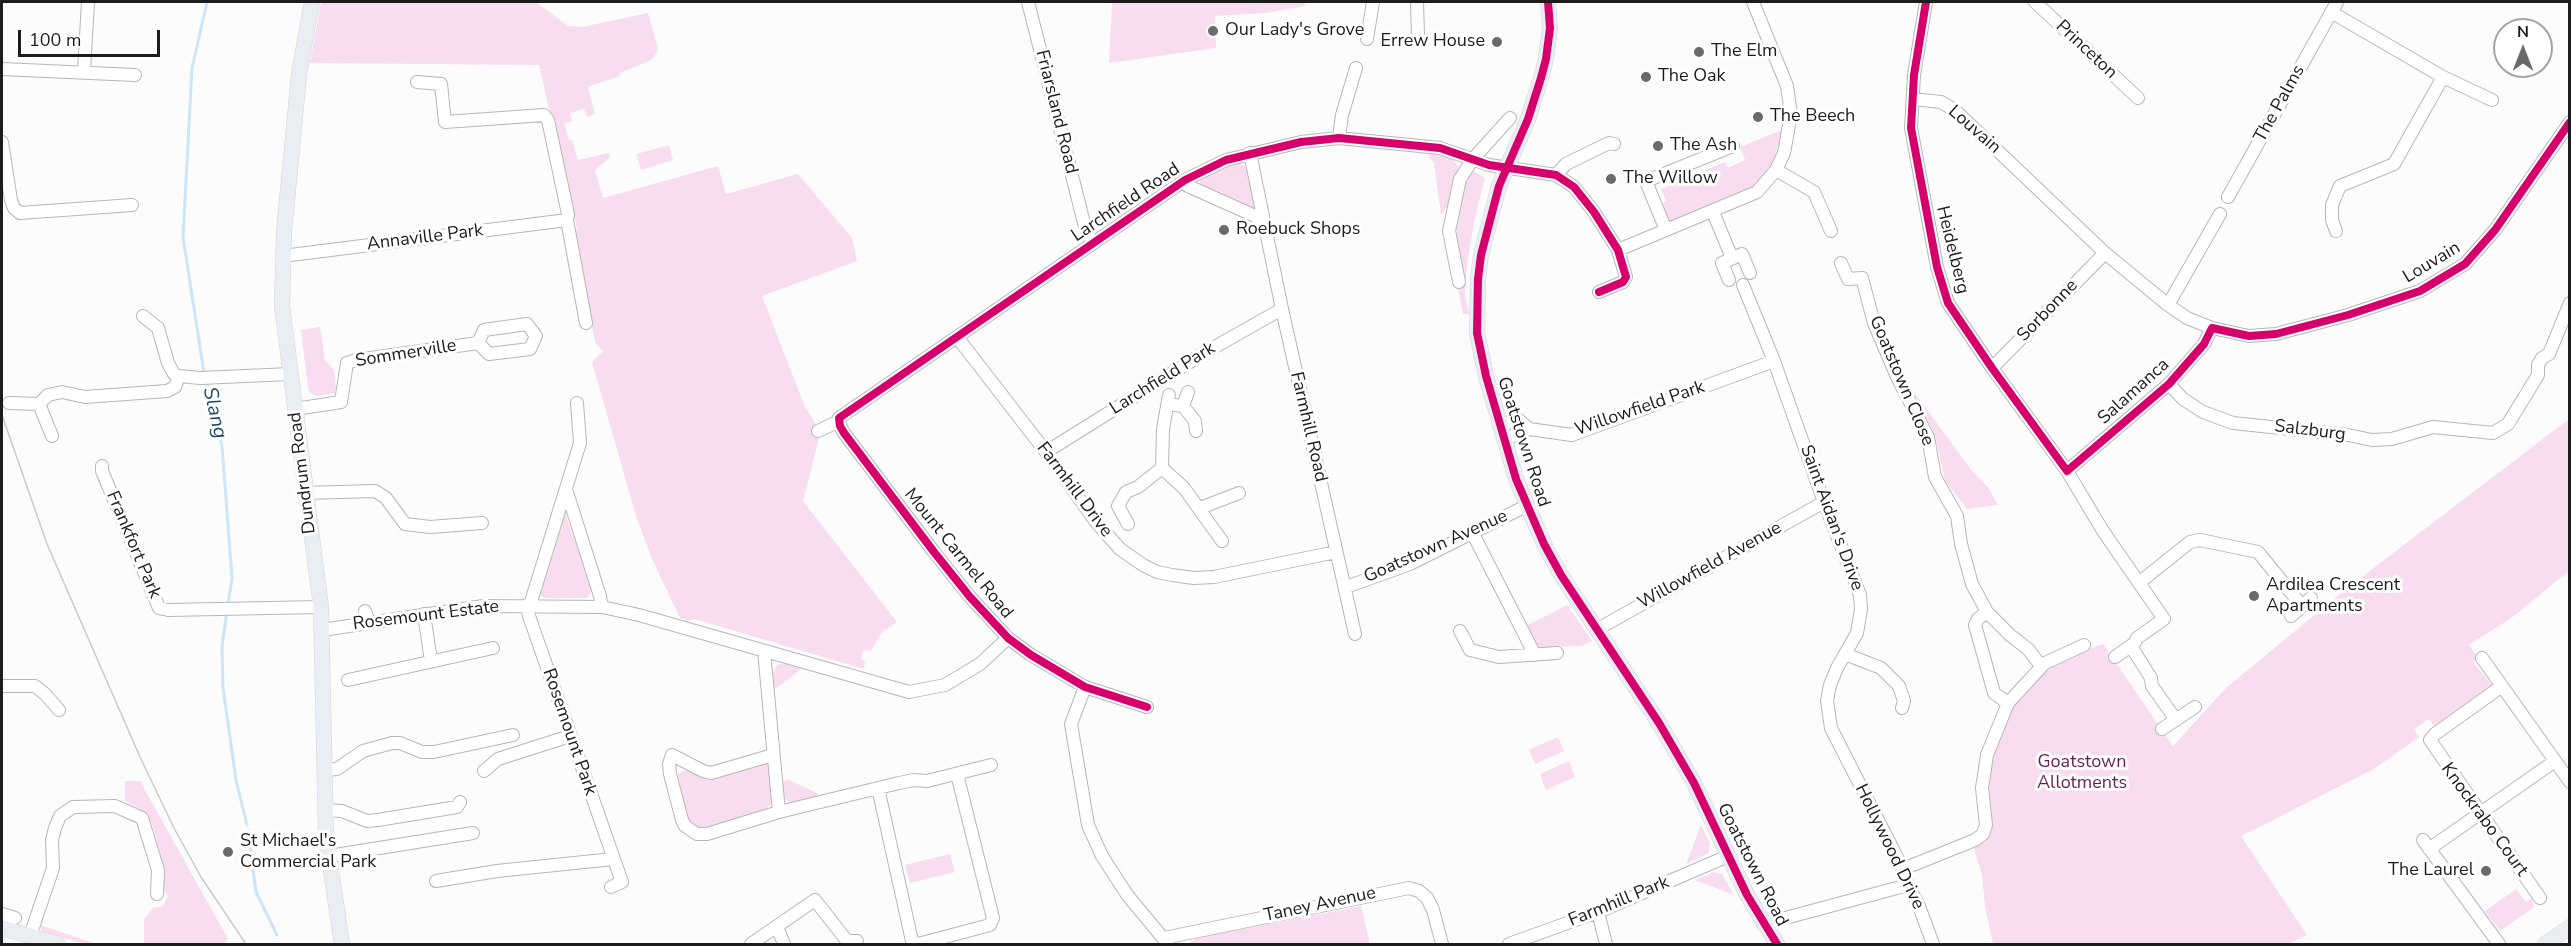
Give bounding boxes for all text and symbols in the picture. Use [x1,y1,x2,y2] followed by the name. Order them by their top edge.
[2051,16,2121,84] street label: Princeton
[21,18,164,56] scale bar
[2493,18,2553,78] north arrow
[1225,20,1364,42] place label: Our Lady's Grove
[2517,21,2529,43] text: N
[1206,24,1220,38] marker: Our Lady's Grove
[29,28,81,52] text: 100 m
[1380,31,1485,53] place label: Errew House
[1490,35,1504,49] marker: Errew House
[1711,41,1777,63] place label: The Elm
[1692,45,1706,59] marker: The Elm
[1030,48,1082,176] street label: Friarsland Road
[2250,62,2310,146] street label: The Palms
[1658,66,1726,88] place label: The Oak
[1639,70,1653,84] marker: The Oak
[1943,101,2005,159] street label: Louvain
[1770,106,1855,128] place label: The Beech
[1751,110,1765,124] marker: The Beech
[1670,135,1737,157] place label: The Ash
[1651,139,1665,153] marker: The Ash
[1068,159,1184,247] street label: Larchfield Road
[1623,168,1718,190] place label: The Willow
[1604,172,1618,186] marker: The Willow
[1931,204,1973,296] street label: Heidelberg
[1236,219,1360,241] place label: Roebuck Shops
[366,220,484,256] street label: Annaville Park
[1217,223,1231,237] marker: Roebuck Shops
[2400,238,2464,288] street label: Louvain
[2013,275,2083,347] street label: Sorbonne
[1864,313,1938,449] street label: Goatstown Close
[354,335,458,373] street label: Sommerville
[1106,338,1220,420] street label: Larchfield Park
[2094,354,2174,430] street label: Salamanca
[1285,370,1331,484] street label: Farmhill Road
[1492,374,1554,510] street label: Goatstown Road
[1572,377,1708,441] street label: Willowfield Park
[196,385,232,441] water label: Slang
[285,411,321,535] street label: Dundrum Road
[2273,416,2347,446] street label: Salzburg
[1031,438,1117,542] street label: Farmhill Drive
[1795,442,1867,594] street label: Saint Aidan's Drive
[899,485,1017,623] street label: Mount Carmel Road
[101,488,165,602] street label: Frankfort Park
[1361,506,1511,588] street label: Goatstown Avenue
[1634,518,1786,614] street label: Willowfield Avenue
[2266,575,2400,618] place label: Ardilea Crescent Apartments
[2247,589,2261,603] marker: Ardilea Crescent Apartments
[352,596,500,636] street label: Rosemount Estate
[537,666,601,798] street label: Rosemount Park
[2037,752,2127,795] park label: Goatstown Allotments
[2436,759,2532,881] street label: Knockrabo Court
[1849,781,1929,913] street label: Hollywood Drive
[1712,800,1792,930] street label: Goatstown Road
[240,831,376,874] place label: St Michael's Commercial Park
[221,845,235,859] marker: St Michael's Commercial Park
[2388,860,2474,882] place label: The Laurel
[2479,864,2493,878] marker: The Laurel
[1566,872,1672,932] street label: Farmhill Park
[1262,883,1378,927] street label: Taney Avenue

